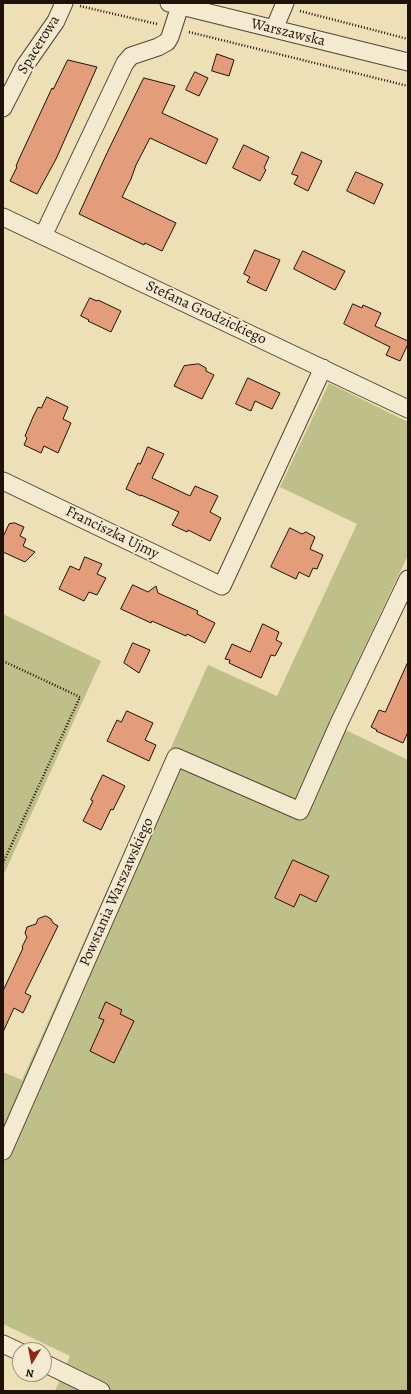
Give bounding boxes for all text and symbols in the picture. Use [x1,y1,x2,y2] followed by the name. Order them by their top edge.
[14,12,64,78] street label: Spacerowa
[249,15,327,51] street label: Warszawska
[143,277,269,349] street label: Stefana Grodzickiego
[62,503,162,563] street label: Franciszka Ujmy
[76,815,158,969] street label: Powstania Warszawskiego
[12,1342,52,1382] north arrow
[25,1365,35,1381] text: N

